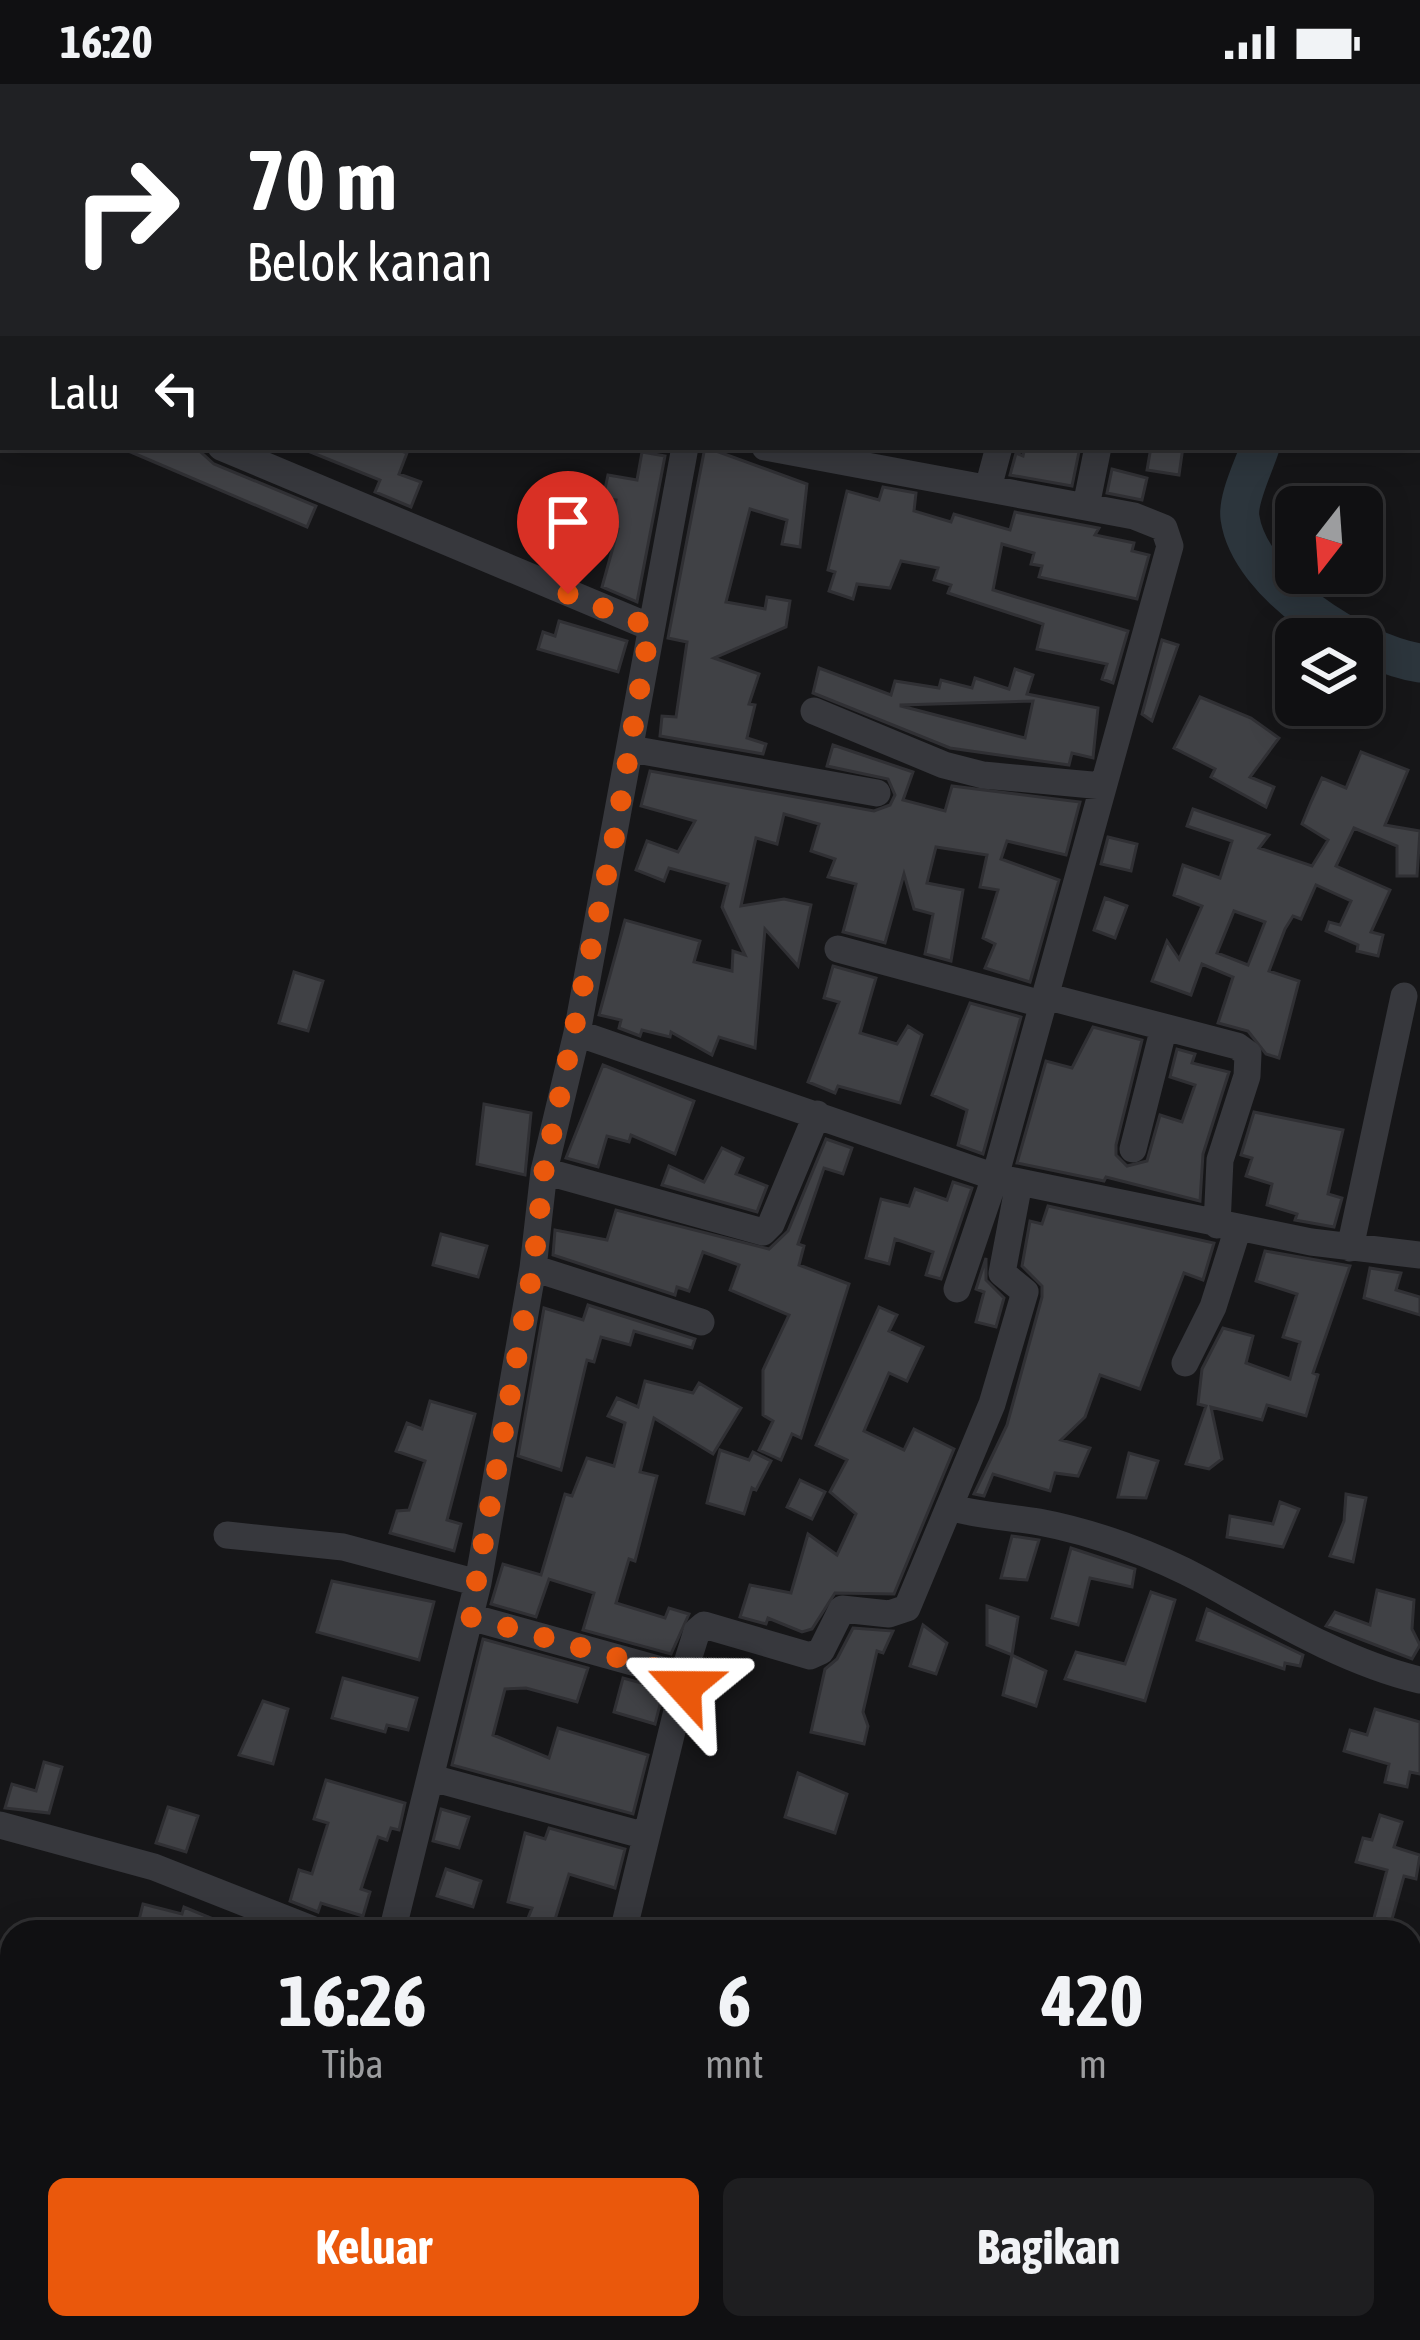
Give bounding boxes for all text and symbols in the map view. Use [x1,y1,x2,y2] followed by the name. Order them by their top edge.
[60,16,153,68] text: 16:20
[48,132,204,288] icon: right
[246,132,397,228] text: 70 m
[246,231,493,292] text: Belok kanan
[144,360,210,426] icon: left
[48,367,120,419] text: Lalu
[517,471,619,594] pin
[1275,486,1383,594] north arrow
[1275,486,1383,726] map controls
[535,489,601,555] icon: arrive
[1275,618,1383,726] button: layers
[621,1624,747,1750] position arrow
[279,1959,427,2041] text: 16:26
[717,1959,751,2041] text: 6
[1042,1959,1143,2041] text: 420
[322,2042,384,2086] text: Tiba
[705,2042,763,2086] text: mnt
[1079,2042,1107,2086] text: m
[48,2178,699,2316] button: Keluar
[723,2178,1374,2316] button: Bagikan

